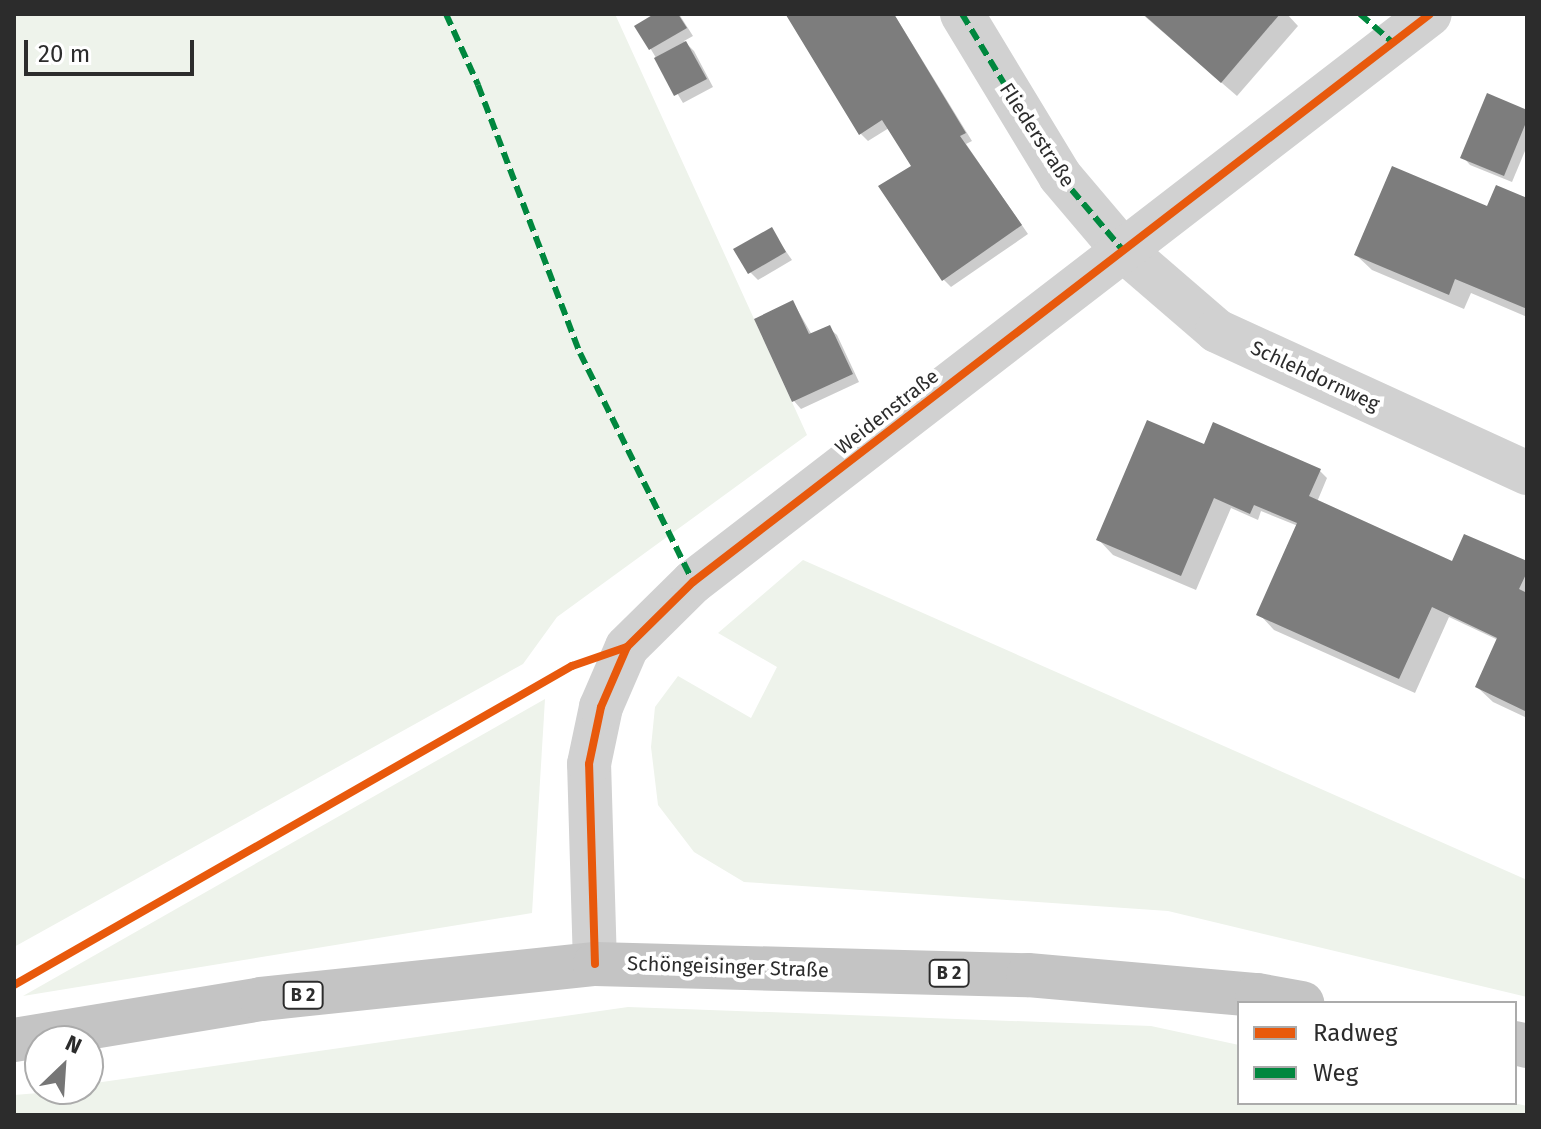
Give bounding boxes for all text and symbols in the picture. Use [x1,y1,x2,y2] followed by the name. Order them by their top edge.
[28,24,198,74] scale bar
[38,40,90,68] text: 20 m
[994,78,1080,192] street label: Fliederstraße
[1247,336,1383,416] street label: Schlehdornweg
[830,364,944,460] street label: Weidenstraße
[627,951,829,983] street label: Schöngeisinger Straße
[927,959,971,987] road number: B 2
[281,981,325,1009] road number: B 2
[1237,1001,1517,1105] legend
[1313,1019,1397,1047] text: Radweg
[24,1025,104,1105] north arrow
[61,1029,86,1060] text: N
[1313,1059,1358,1087] text: Weg

